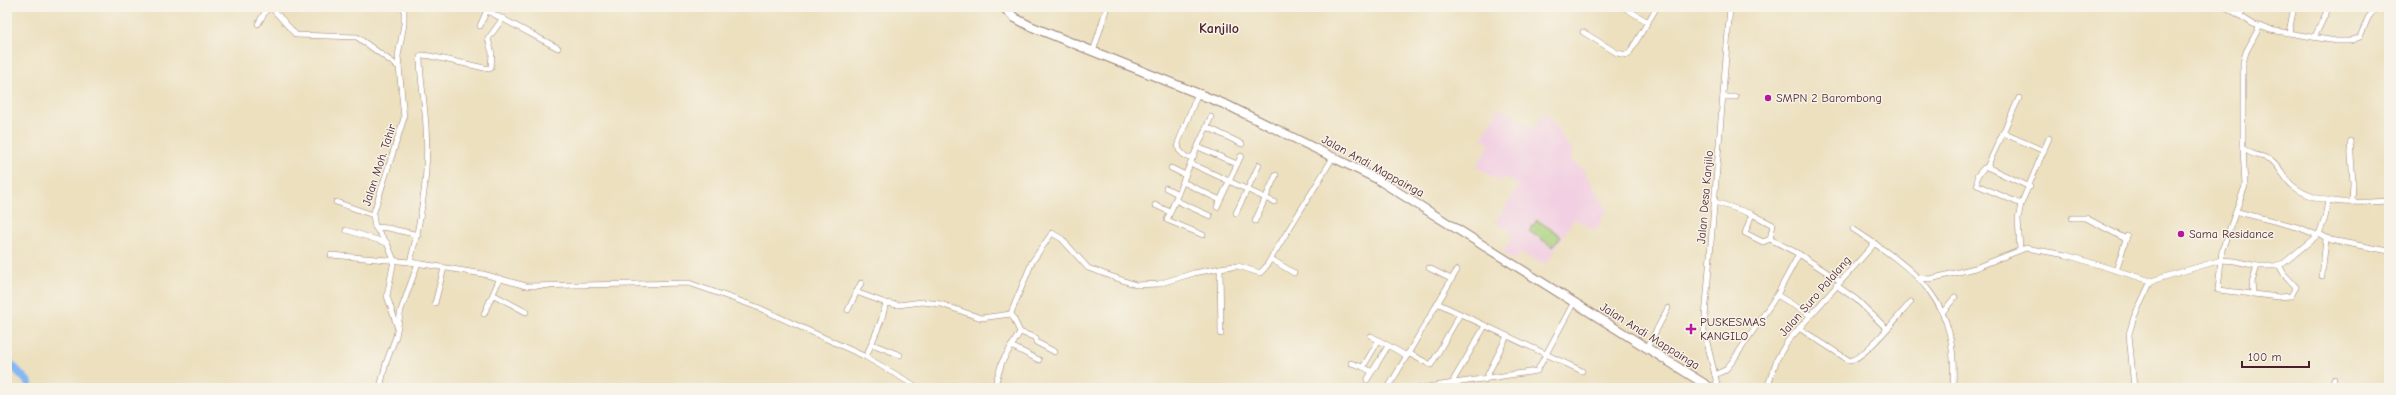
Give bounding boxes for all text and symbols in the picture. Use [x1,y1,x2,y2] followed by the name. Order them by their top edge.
[1199,20,1239,37] district label: Kanjilo
[1776,91,1882,105] place label: SMPN 2 Barombong
[1763,93,1773,103] marker: SMPN 2 Barombong
[359,122,399,208] street label: Jalan Moh. Tahir
[1319,132,1427,200] street label: Jalan Andi Mappainga
[1694,150,1716,244] street label: Jalan Desa Kanjilo
[2189,227,2274,241] place label: Sama Residance
[2176,229,2186,239] marker: Sama Residance
[1776,253,1854,339] street label: Jalan Suro Palalang
[1598,300,1702,372] street label: Jalan Andi Mappainga
[1700,315,1766,343] place label: PUSKESMAS KANGILO
[1685,323,1697,335] marker: PUSKESMAS KANGILO
[2242,343,2309,369] scale bar
[2248,350,2281,364] text: 100 m

